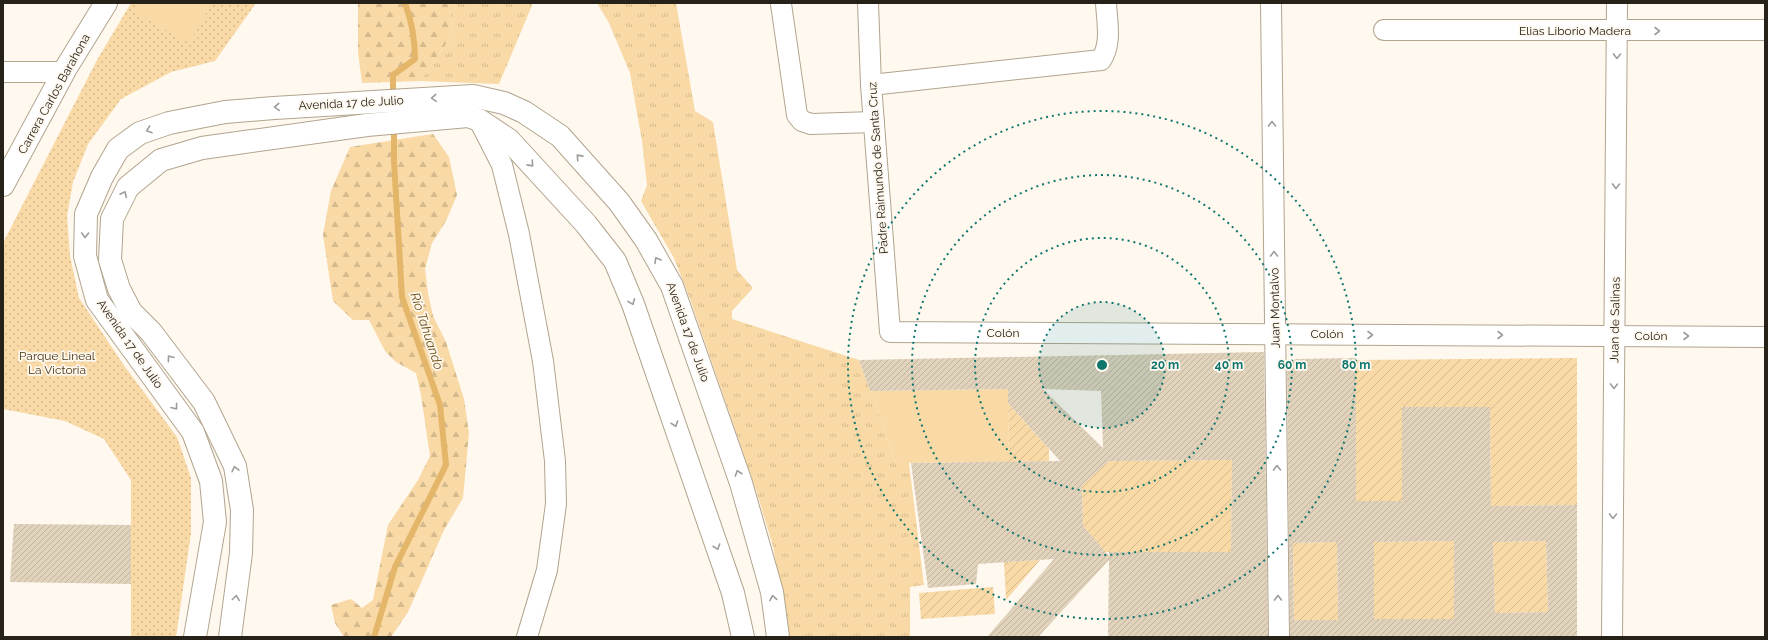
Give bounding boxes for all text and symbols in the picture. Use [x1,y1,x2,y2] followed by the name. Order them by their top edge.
[1519,24,1631,38] street label: Elias Liborio Madera
[1654,27,1660,35] one-way arrow
[15,32,93,156] street label: Carrera Carlos Barahona
[1613,53,1621,59] one-way arrow
[865,81,891,255] street label: Padre Raimundo de Santa Cruz
[298,93,404,113] street label: Avenida 17 de Julio
[431,94,437,102] one-way arrow
[274,103,280,112] one-way arrow
[1268,121,1276,127] one-way arrow
[146,125,153,134] one-way arrow
[576,155,583,162] one-way arrow
[527,159,534,167] one-way arrow
[1612,183,1620,189] one-way arrow
[119,190,127,198] one-way arrow
[81,232,90,238] one-way arrow
[1270,251,1278,257] one-way arrow
[655,257,662,264] one-way arrow
[1267,267,1283,349] street label: Juan Montalvo
[1607,277,1623,363] street label: Juan de Salinas
[663,280,713,384] street label: Avenida 17 de Julio
[407,291,447,371] water label: Río Tahuando
[94,297,166,391] street label: Avenida 17 de Julio
[627,298,635,305] one-way arrow
[987,326,1019,340] street label: Colón
[1311,327,1343,341] street label: Colón
[1635,329,1667,343] street label: Colón
[1367,331,1373,339] one-way arrow
[1497,331,1503,339] one-way arrow
[1683,332,1689,340] one-way arrow
[19,349,96,377] park label: Parque Lineal La Victoria
[168,355,175,362] one-way arrow
[1095,358,1109,372] centre of rings
[1151,358,1179,372] text: 20 m
[1215,358,1243,372] text: 40 m
[1278,358,1306,372] text: 60 m
[1342,358,1370,372] text: 80 m
[1610,383,1618,389] one-way arrow
[170,403,177,410] one-way arrow
[670,421,679,428] one-way arrow
[1272,465,1281,471] one-way arrow
[232,466,240,473] one-way arrow
[734,470,743,477] one-way arrow
[1609,513,1617,519] one-way arrow
[712,544,721,551] one-way arrow
[231,595,240,602] one-way arrow
[769,595,778,601] one-way arrow
[1274,595,1282,601] one-way arrow

